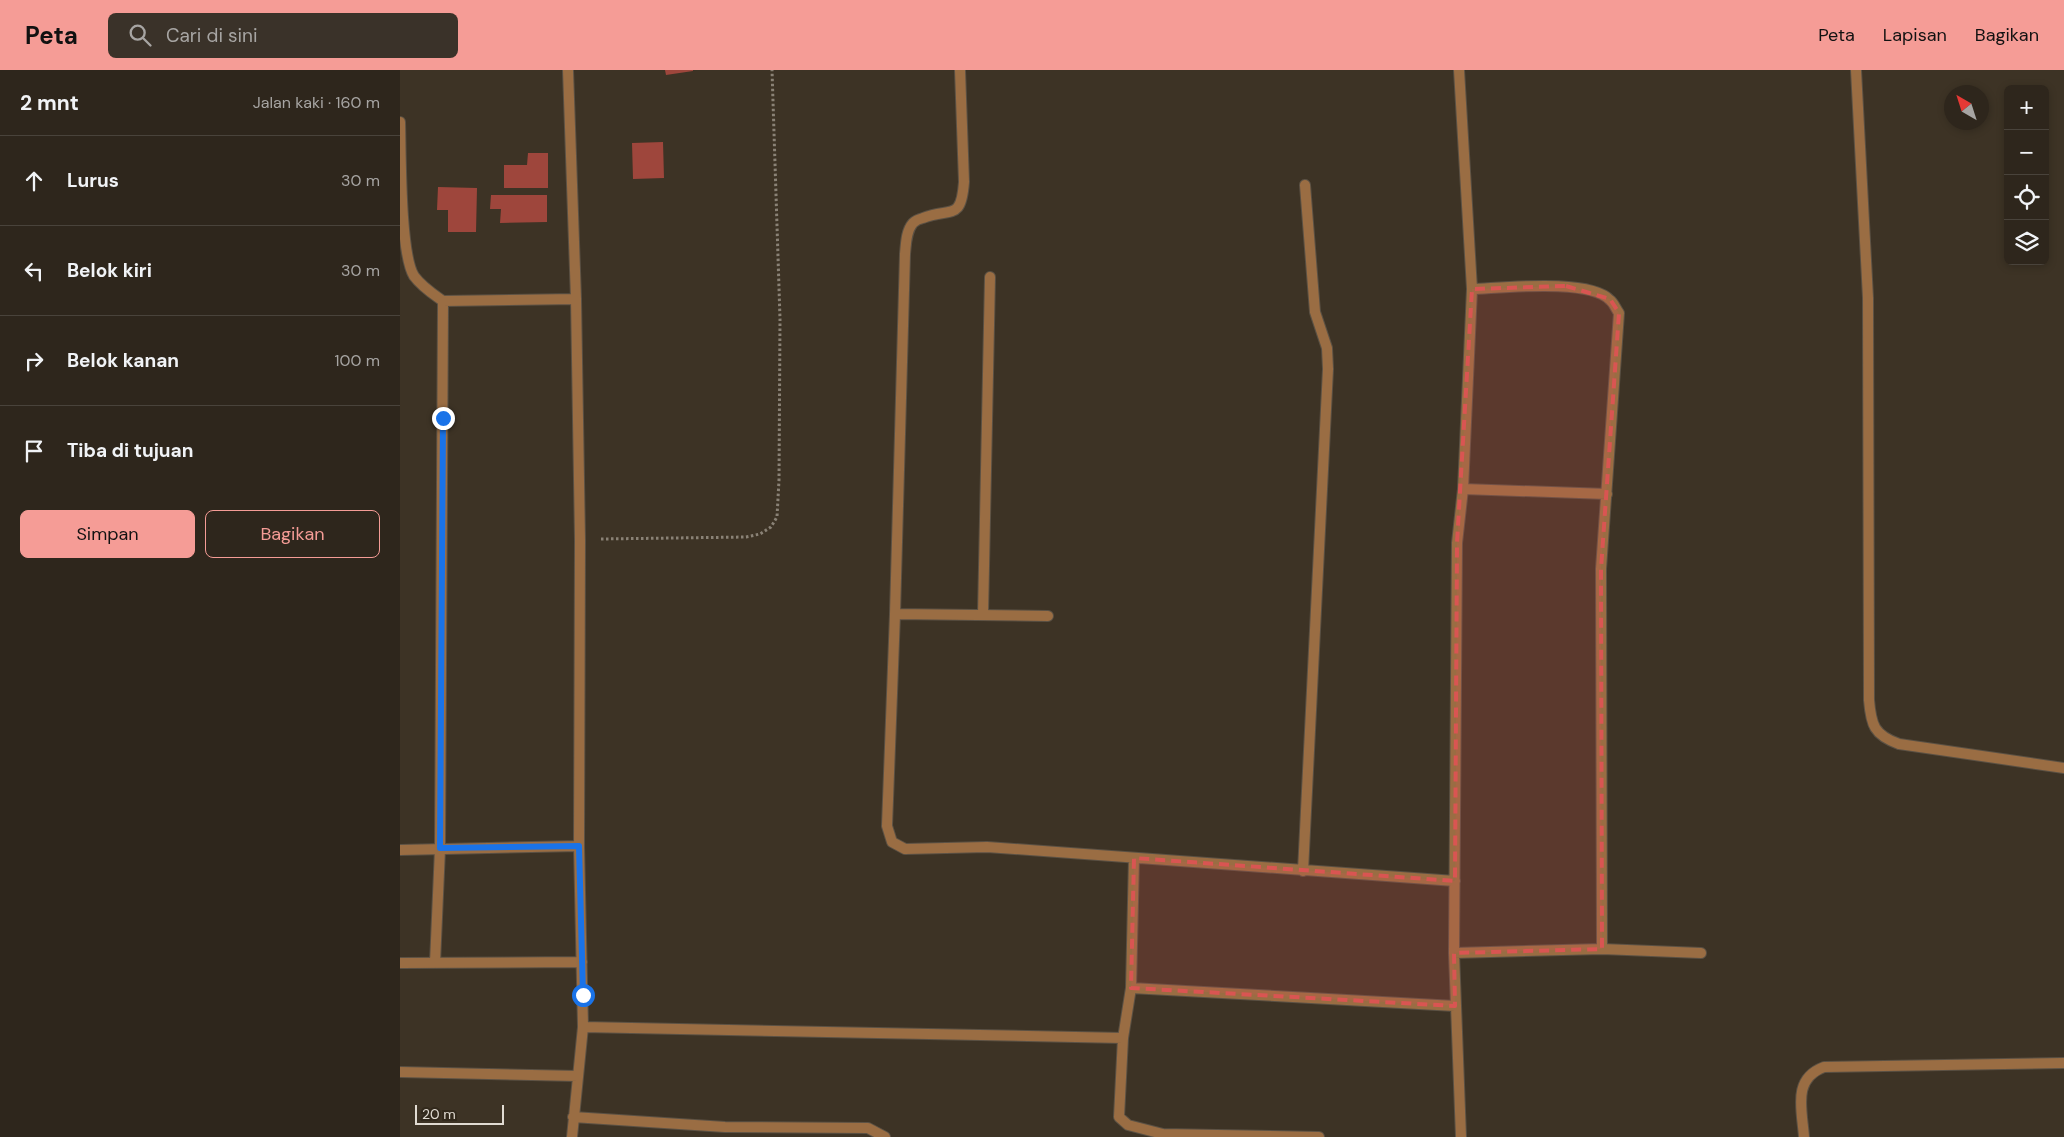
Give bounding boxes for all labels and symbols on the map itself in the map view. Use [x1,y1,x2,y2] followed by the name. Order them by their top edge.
[1944,85,1989,130] north arrow
[432,407,455,430] route end
[572,984,595,1007] route start
[415,1102,504,1125] scale bar

